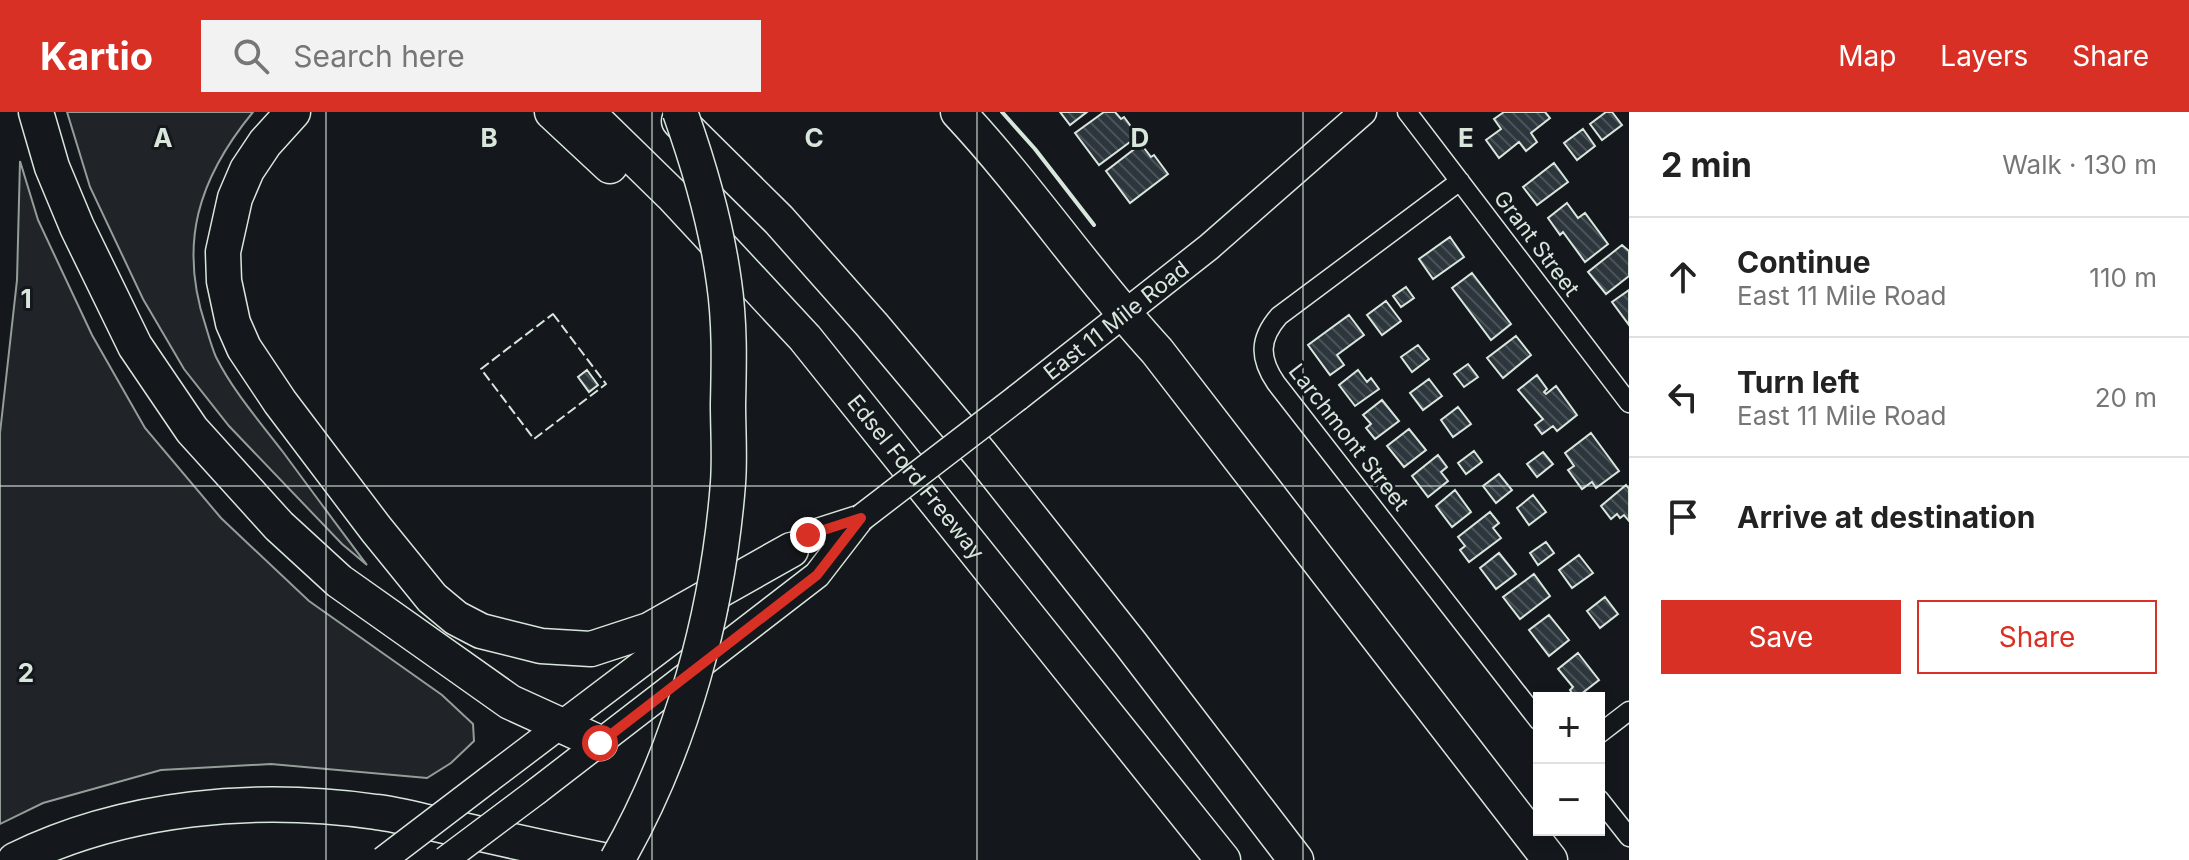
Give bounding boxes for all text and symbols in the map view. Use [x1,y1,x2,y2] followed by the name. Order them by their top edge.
[201,20,761,92] search box
[40,33,153,79] text: Kartio
[229,34,273,78] icon: search
[293,38,465,74] text: Search here
[1838,39,1896,73] text: Map
[1940,39,2028,73] text: Layers
[2072,39,2149,73] text: Share
[153,122,173,153] text: A
[480,122,498,153] text: B
[804,122,824,153] text: C
[1131,122,1149,153] text: D
[1458,122,1474,153] text: E
[1661,144,1752,185] text: 2 min
[2002,149,2157,180] text: Walk · 130 m
[1489,185,1585,301] street label: Grant Street
[1737,244,1871,280] text: Continue
[1038,255,1194,385] street label: East 11 Mile Road
[1661,255,1705,299] icon: ahead
[2089,262,2157,293] text: 110 m
[1737,280,1947,311] text: East 11 Mile Road
[20,283,32,314] text: 1
[1284,358,1414,516] street label: Larchmont Street
[1737,364,1859,400] text: Turn left
[1661,375,1705,419] icon: left
[2095,382,2157,413] text: 20 m
[842,389,990,564] street label: Edsel Ford Freeway
[1737,400,1947,431] text: East 11 Mile Road
[1661,495,1705,539] icon: arrive
[1737,499,2035,535] text: Arrive at destination
[790,517,826,553] route end
[1661,600,1901,674] button: Save
[1917,600,2157,674] button: Share
[18,657,34,688] text: 2
[1533,692,1605,836] map controls
[1533,692,1605,764] button: +
[582,725,618,761] route start
[1533,764,1605,836] button: −

